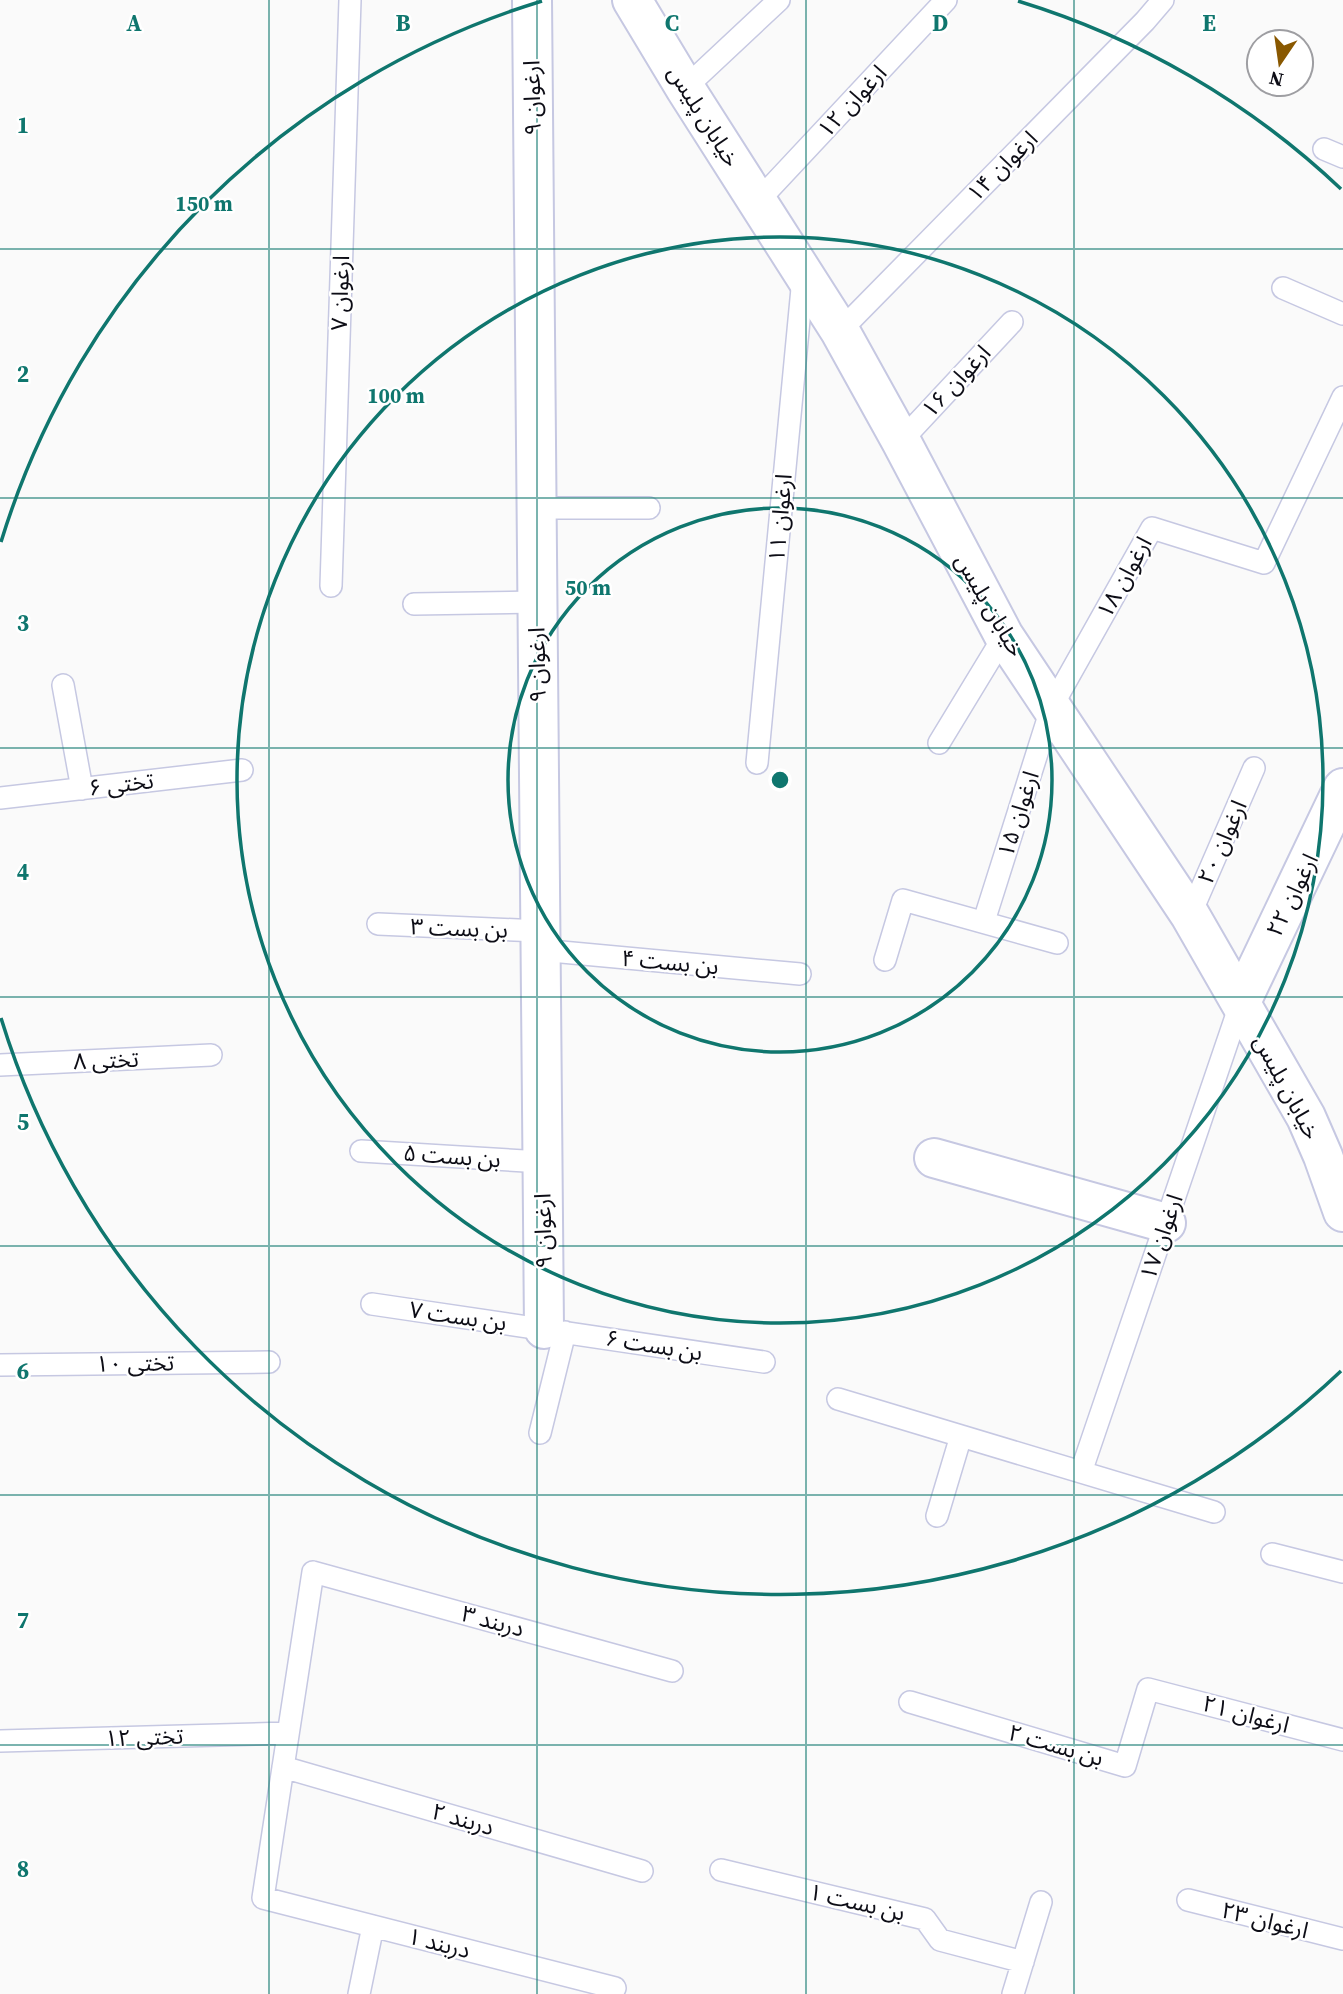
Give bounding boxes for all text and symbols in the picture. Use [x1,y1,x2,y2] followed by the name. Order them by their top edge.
[126,7,142,39] text: A
[396,7,411,39] text: B
[665,7,679,39] text: C
[932,7,948,39] text: D
[1202,7,1216,39] text: E
[1245,28,1315,98] north arrow
[810,58,894,144] street label: ارغوان ۱۲
[660,59,748,173] street label: خیابان پلیس
[515,60,549,136] street label: ارغوان ۹
[1266,65,1286,94] text: N
[17,109,29,141] text: 1
[959,123,1045,209] street label: ارغوان ۱۴
[175,189,233,218] text: 150 m
[323,255,357,331] street label: ارغوان ۷
[914,338,998,424] street label: ارغوان ۱۶
[17,358,29,390] text: 2
[367,381,425,410] text: 100 m
[760,472,800,564] street label: ارغوان ۱۱
[1089,530,1159,624] street label: ارغوان ۱۸
[948,547,1032,663] street label: خیابان پلیس
[565,573,611,602] text: 50 m
[17,607,29,639] text: 3
[520,627,554,703] street label: ارغوان ۹
[87,764,156,804] street label: تختی ۶
[989,767,1047,861] street label: ارغوان ۱۵
[768,768,792,792] centre of rings
[1189,795,1255,889] street label: ارغوان ۲۰
[1258,848,1326,942] street label: ارغوان ۲۲
[17,856,29,888] text: 4
[410,910,508,946] street label: بن بست ۳
[620,942,720,982] street label: بن بست ۴
[1246,1029,1328,1145] street label: خیابان پلیس
[73,1043,140,1077] street label: تختی ۸
[17,1106,29,1138] text: 5
[402,1137,502,1175] street label: بن بست ۵
[1131,1190,1191,1284] street label: ارغوان ۱۷
[526,1193,560,1269] street label: ارغوان ۹
[407,1293,509,1339] street label: بن بست ۷
[603,1322,705,1368] street label: بن بست ۶
[95,1346,175,1380] street label: تختی ۱۰
[17,1355,29,1387] text: 6
[458,1597,528,1645] street label: دربند ۳
[17,1604,29,1636] text: 7
[1199,1687,1293,1741] street label: ارغوان ۲۱
[1005,1716,1107,1774] street label: بن بست ۲
[104,1720,184,1754] street label: تختی ۱۲
[428,1795,498,1843] street label: دربند ۲
[17,1853,29,1885] text: 8
[806,1875,908,1929] street label: بن بست ۱
[1218,1894,1312,1946] street label: ارغوان ۲۳
[404,1920,474,1966] street label: دربند ۱

